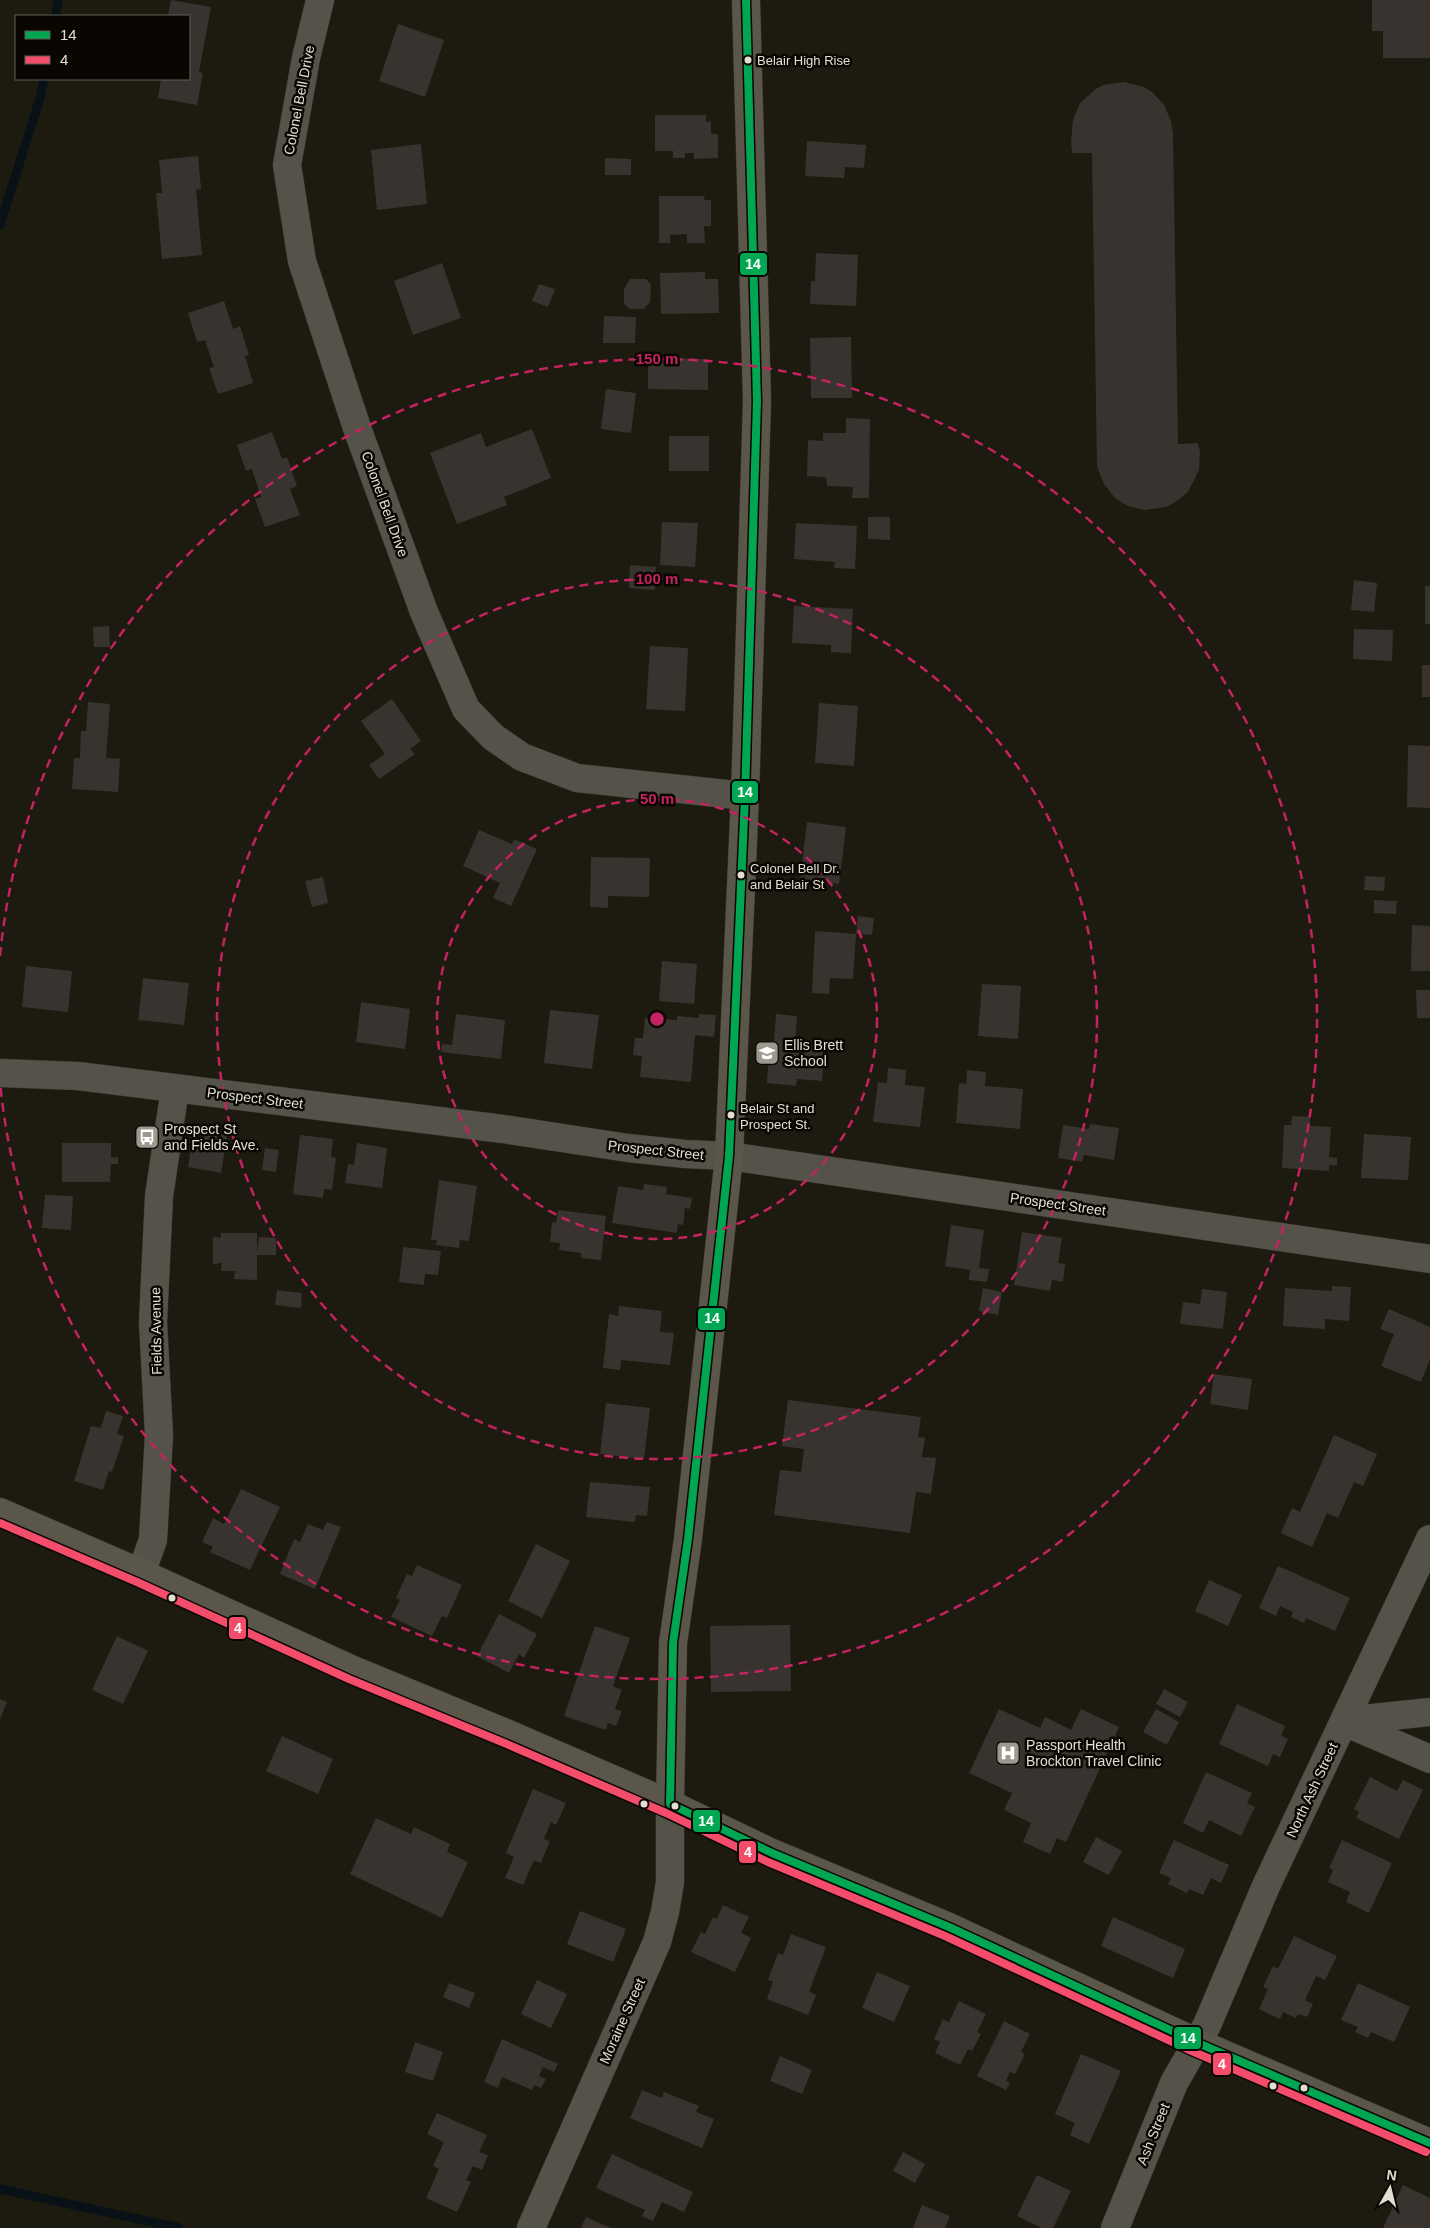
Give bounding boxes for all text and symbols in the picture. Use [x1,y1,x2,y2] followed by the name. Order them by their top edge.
[15,15,190,80] legend
[60,26,77,43] text: 14
[281,44,318,156] street label: Colonel Bell Drive
[60,51,68,68] text: 4
[757,53,850,68] place label: Belair High Rise
[743,55,753,65] marker: Belair High Rise
[739,252,768,276] line badge: 14
[745,256,761,272] text: 14
[636,350,678,367] text: 150 m
[358,449,412,559] street label: Colonel Bell Drive
[636,570,678,587] text: 100 m
[731,780,759,804] line badge: 14
[737,784,753,800] text: 14
[640,790,674,807] text: 50 m
[750,861,840,892] place label: Colonel Bell Dr. and Belair St
[736,870,746,880] marker: Colonel Bell Dr. and Belair St
[648,1010,666,1028] centre of rings
[784,1037,843,1069] place label: Ellis Brett School
[754,1040,780,1066] school or university icon: Ellis Brett School
[206,1084,304,1112] street label: Prospect Street
[740,1101,814,1132] place label: Belair St and Prospect St.
[726,1110,736,1120] marker: Belair St and Prospect St.
[164,1121,259,1153] place label: Prospect St and Fields Ave.
[134,1124,160,1150] bus stop icon: Prospect St and Fields Ave.
[607,1137,705,1163] street label: Prospect Street
[1009,1189,1107,1219] street label: Prospect Street
[147,1287,165,1375] street label: Fields Avenue
[697,1307,726,1331] line badge: 14
[704,1310,720,1326] text: 14
[167,1593,177,1603] unlabelled marker
[228,1616,247,1640] line badge: 4
[234,1620,242,1636] text: 4
[1026,1737,1161,1769] place label: Passport Health Brockton Travel Clinic
[995,1740,1021,1766] hospital icon: Passport Health Brockton Travel Clinic
[1283,1740,1341,1840] street label: North Ash Street
[639,1799,649,1809] unlabelled marker
[670,1801,680,1811] unlabelled marker
[692,1809,721,1833] line badge: 14
[698,1813,714,1829] text: 14
[738,1840,757,1864] line badge: 4
[744,1844,752,1860] text: 4
[596,1976,648,2066] street label: Moraine Street
[1173,2026,1202,2050] line badge: 14
[1180,2030,1196,2046] text: 14
[1212,2052,1232,2076] line badge: 4
[1218,2056,1226,2072] text: 4
[1268,2081,1278,2091] unlabelled marker
[1299,2083,1309,2093] unlabelled marker
[1133,2101,1173,2167] street label: Ash Street
[1365,2163,1415,2213] north arrow
[1386,2166,1398,2184] text: N

